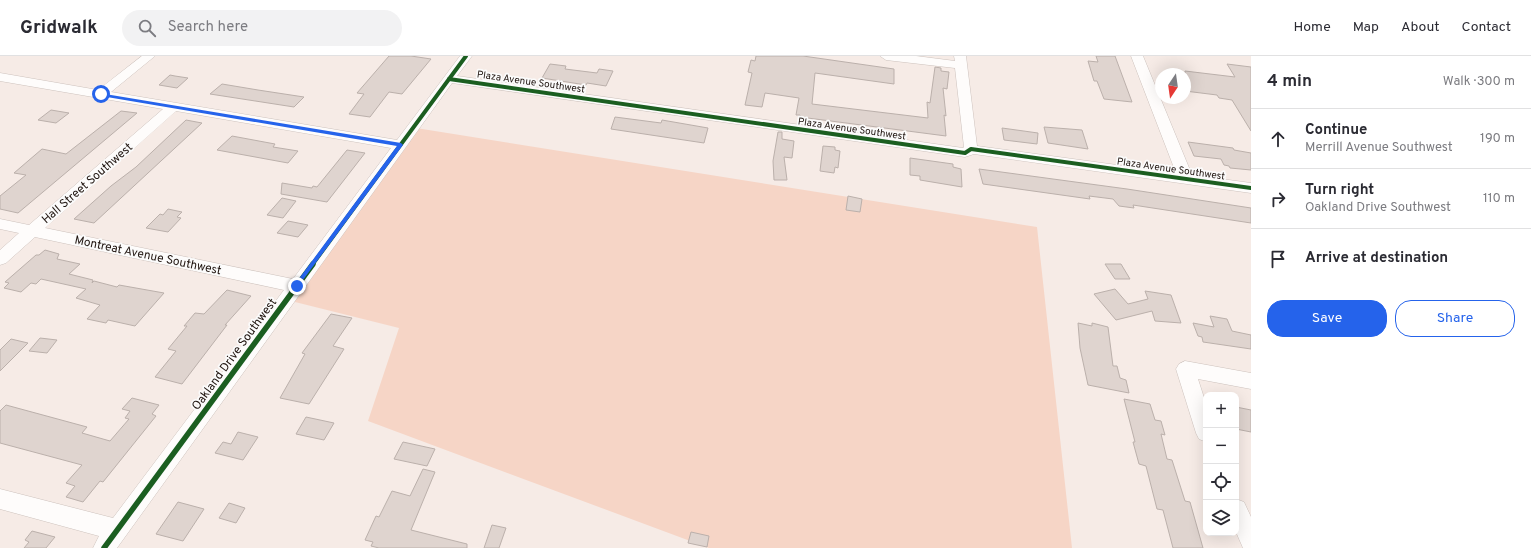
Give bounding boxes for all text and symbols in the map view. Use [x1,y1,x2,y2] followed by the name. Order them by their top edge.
[122,10,402,46] search box
[20,16,98,40] text: Gridwalk
[136,17,158,39] icon: search
[168,18,248,37] text: Search here
[1294,19,1331,36] text: Home
[1353,19,1379,36] text: Map
[1401,19,1440,36] text: About
[1462,19,1511,36] text: Contact
[476,68,586,97] street label: Plaza Avenue Southwest
[1155,68,1191,104] north arrow
[1267,71,1312,93] text: 4 min
[1443,74,1515,90] text: Walk · 300 m
[92,85,110,103] route start
[797,115,907,144] street label: Plaza Avenue Southwest
[1305,121,1367,140] text: Continue
[1267,128,1289,150] icon: ahead
[1480,131,1515,147] text: 190 m
[39,140,136,228] street label: Hall Street Southwest
[1305,140,1453,156] text: Merrill Avenue Southwest
[1116,155,1226,184] street label: Plaza Avenue Southwest
[1305,181,1374,200] text: Turn right
[1267,188,1289,210] icon: right
[1483,191,1515,207] text: 110 m
[1305,200,1451,216] text: Oakland Drive Southwest
[73,233,223,279] street label: Montreat Avenue Southwest
[1267,248,1289,270] icon: arrive
[1305,249,1448,268] text: Arrive at destination
[288,277,306,295] route end
[189,295,281,414] street label: Oakland Drive Southwest
[1267,300,1387,337] button: Save
[1395,300,1515,337] button: Share
[1203,392,1239,536] map controls
[1203,392,1239,428] button: +
[1203,428,1239,464] button: −
[1203,464,1239,500] button: locate
[1203,500,1239,536] button: layers

